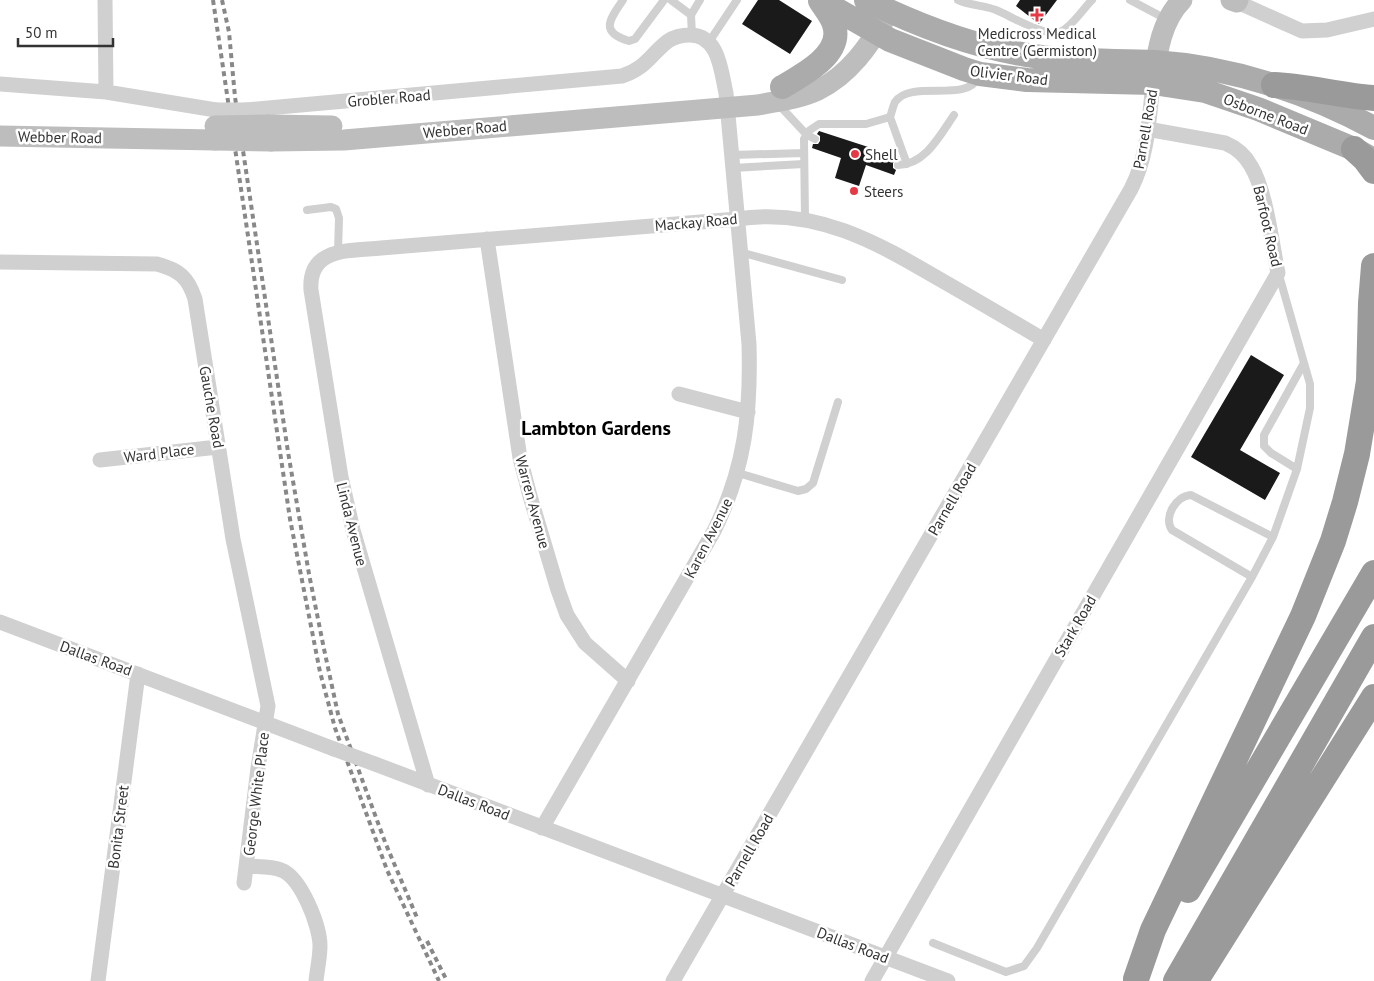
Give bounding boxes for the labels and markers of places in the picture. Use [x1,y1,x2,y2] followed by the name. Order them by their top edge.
[1030,8,1044,22] marker: Medicross Medical Centre (Germiston)
[977,24,1097,60] place label: Medicross Medical Centre (Germiston)
[865,145,898,164] place label: Shell
[849,148,861,160] marker: Shell
[864,182,903,201] place label: Steers
[848,185,860,197] marker: Steers

